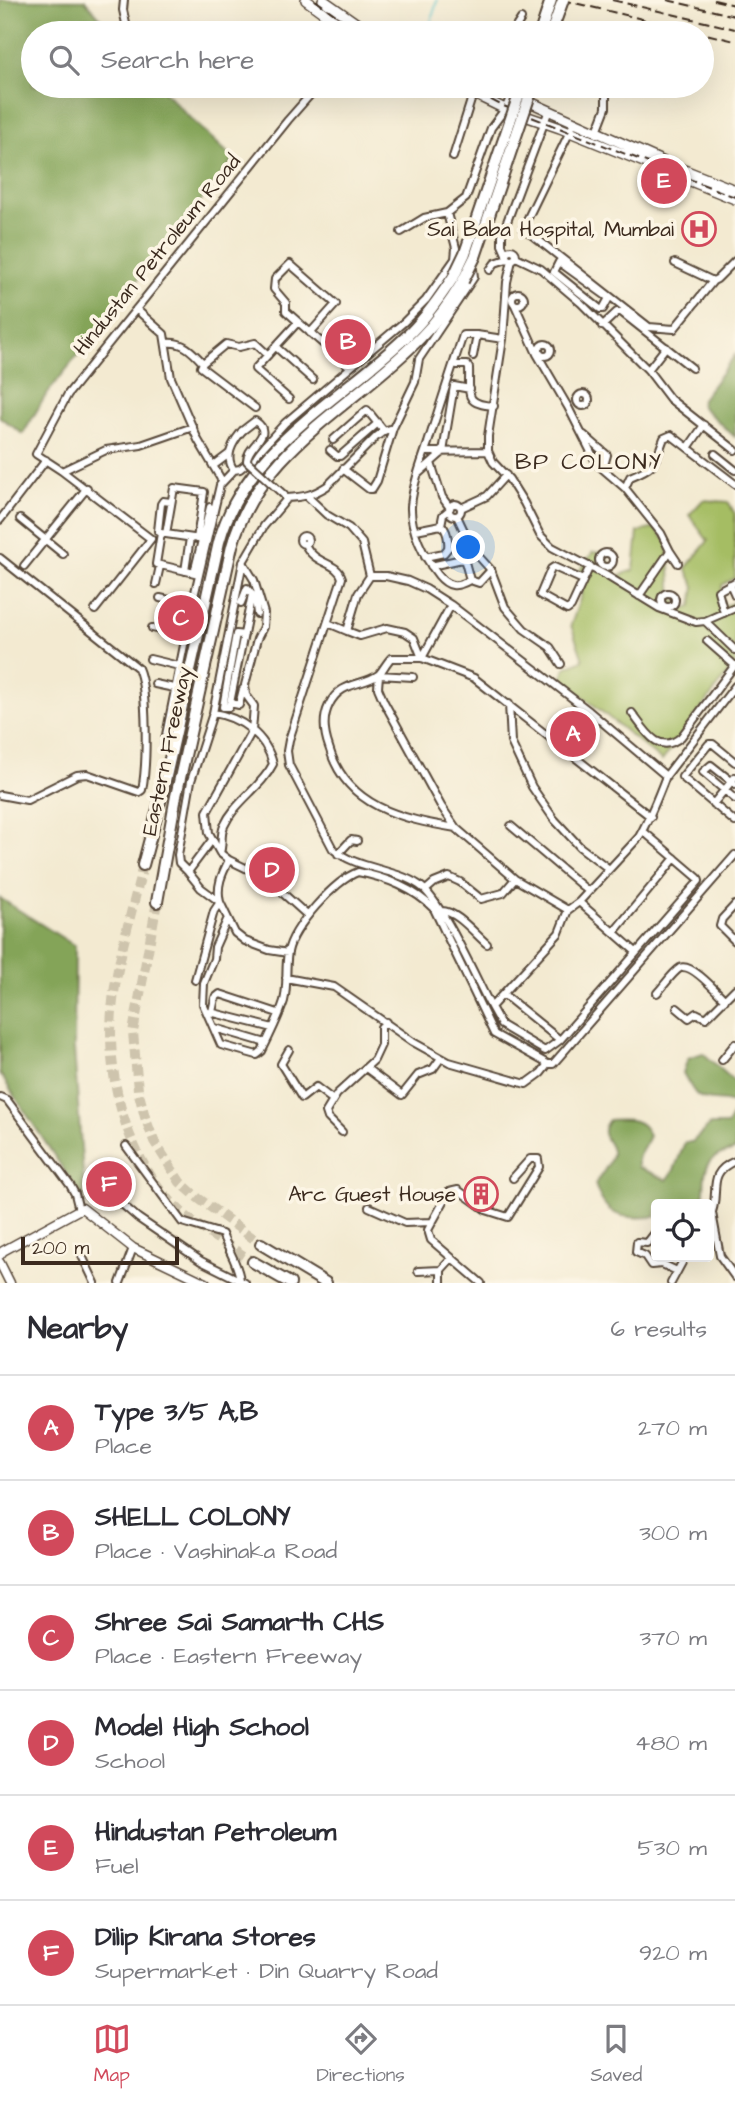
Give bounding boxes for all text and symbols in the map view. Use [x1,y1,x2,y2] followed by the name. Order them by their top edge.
[21,21,714,98] search box
[45,41,83,79] icon: search
[101,42,254,78] text: Search here
[67,148,248,362] street label: Hindustan Petroleum Road
[641,155,687,207] pin: E
[680,210,718,248] hospital icon: Sai Baba Hospital, Mumbai
[427,215,674,245] place label: Sai Baba Hospital, Mumbai
[325,316,371,368] pin: B
[515,446,663,478] district label: BP COLONY
[451,530,485,564] your location
[158,592,204,644] pin: C
[135,663,201,839] street label: Eastern Freeway
[550,708,596,760] pin: A
[249,844,295,896] pin: D
[86,1158,132,1210] pin: F
[462,1175,500,1213] building icon: Arc Guest House
[288,1180,456,1209] place label: Arc Guest House
[651,1199,714,1262] map controls
[651,1199,714,1262] button: locate
[21,1234,178,1266] scale bar
[32,1235,89,1262] text: 200 m
[28,1308,128,1350] text: Nearby
[611,1313,707,1345] text: 6 results
[95,1394,258,1430] text: Type 3/5 A,B
[44,1412,58,1444] text: A
[638,1412,707,1444] text: 270 m
[95,1430,152,1462] text: Place
[95,1499,291,1535] text: SHELL COLONY
[43,1517,59,1549] text: B
[639,1517,707,1549] text: 300 m
[95,1535,337,1567] text: Place · Vashinaka Road
[95,1604,384,1640] text: Shree Sai Samarth CHS
[43,1622,59,1654] text: C
[640,1622,707,1654] text: 370 m
[95,1640,362,1672] text: Place · Eastern Freeway
[95,1709,309,1745] text: Model High School
[44,1727,58,1759] text: D
[635,1727,707,1759] text: 480 m
[95,1745,165,1777] text: School
[95,1814,336,1850] text: Hindustan Petroleum
[44,1832,58,1864] text: E
[637,1832,707,1864] text: 530 m
[95,1850,139,1882] text: Fuel
[95,1919,316,1955] text: Dilip Kirana Stores
[43,1937,59,1969] text: F
[639,1937,707,1969] text: 920 m
[95,1955,438,1987] text: Supermarket · Din Quarry Road
[93,2020,131,2089] tab: Map
[316,2020,405,2089] tab: Directions
[590,2020,642,2089] tab: Saved

